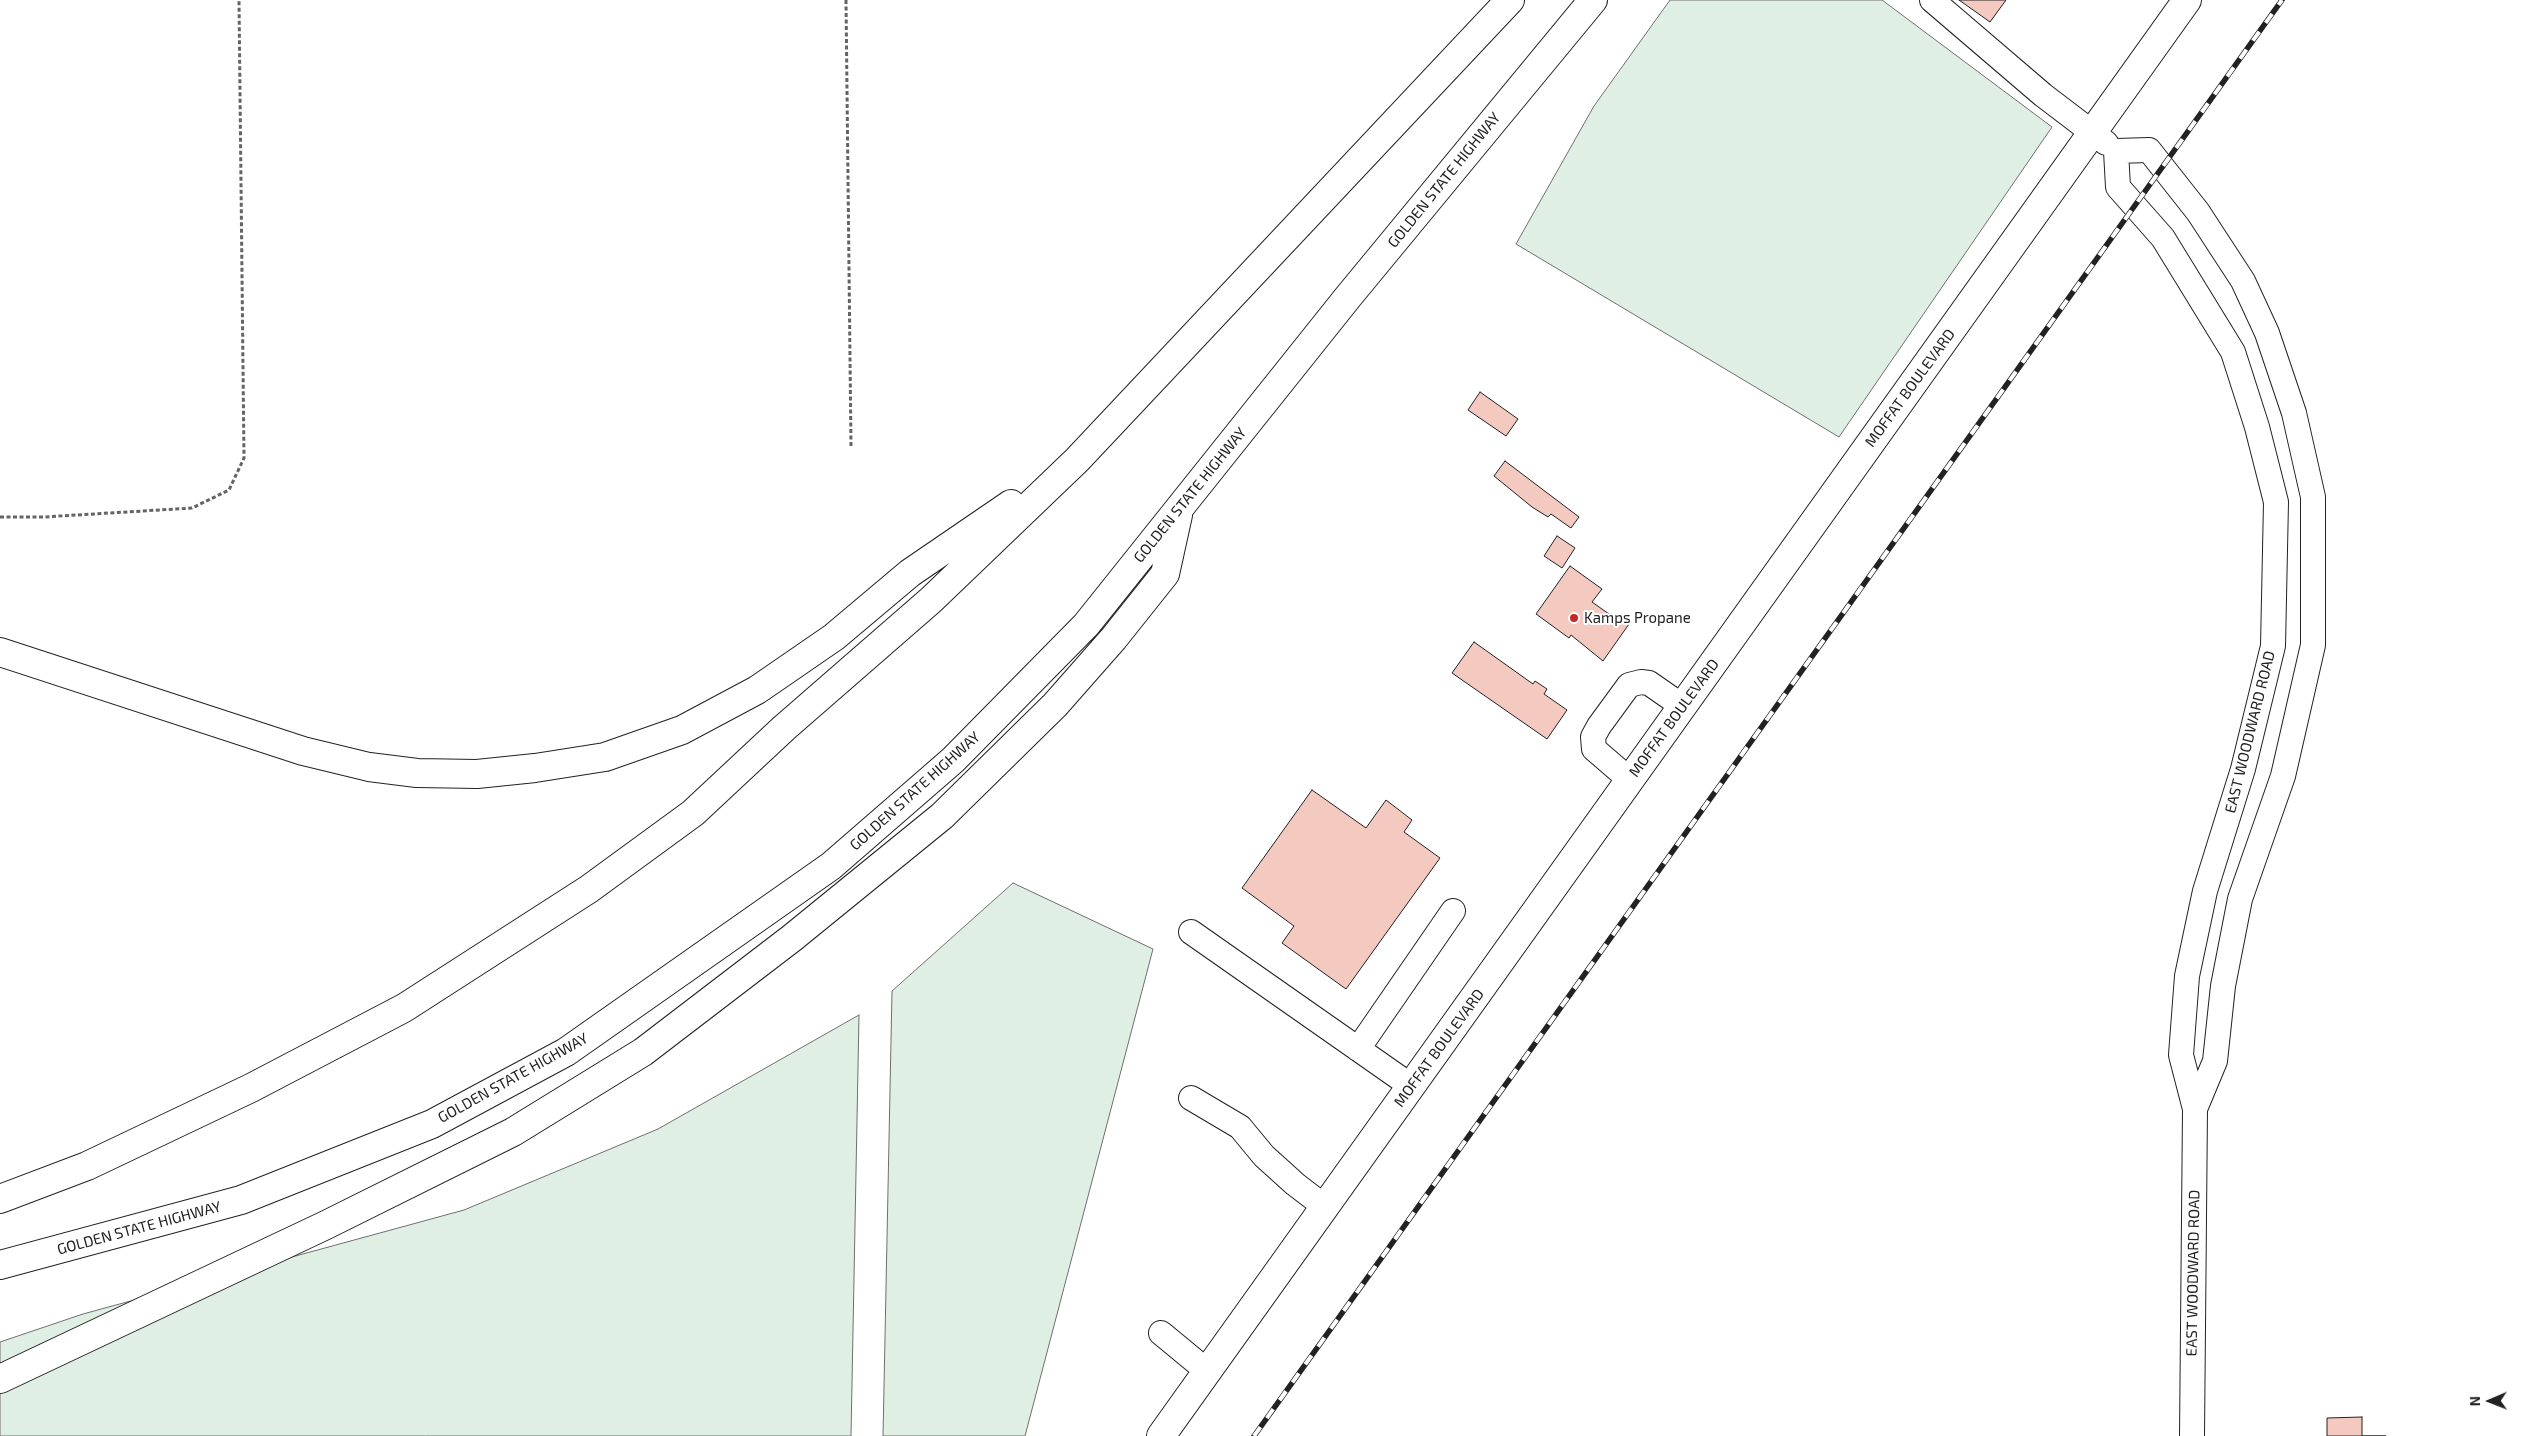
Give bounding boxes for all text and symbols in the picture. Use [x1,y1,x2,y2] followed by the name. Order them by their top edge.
[1384,109,1504,251] street label: GOLDEN STATE HIGHWAY
[1861,325,1959,451] street label: MOFFAT BOULEVARD
[1130,424,1250,566] street label: GOLDEN STATE HIGHWAY
[1584,609,1691,627] place label: Kamps Propane
[1568,612,1580,624] marker: Kamps Propane
[2221,649,2279,815] street label: EAST WOODWARD ROAD
[1625,655,1723,781] street label: MOFFAT BOULEVARD
[846,728,984,854] street label: GOLDEN STATE HIGHWAY
[1390,985,1488,1111] street label: MOFFAT BOULEVARD
[435,1029,591,1127] street label: GOLDEN STATE HIGHWAY
[2183,1189,2203,1357] street label: EAST WOODWARD ROAD
[55,1197,223,1259] street label: GOLDEN STATE HIGHWAY
[2465,1376,2515,1426] north arrow
[2466,1396,2483,1406] text: N

